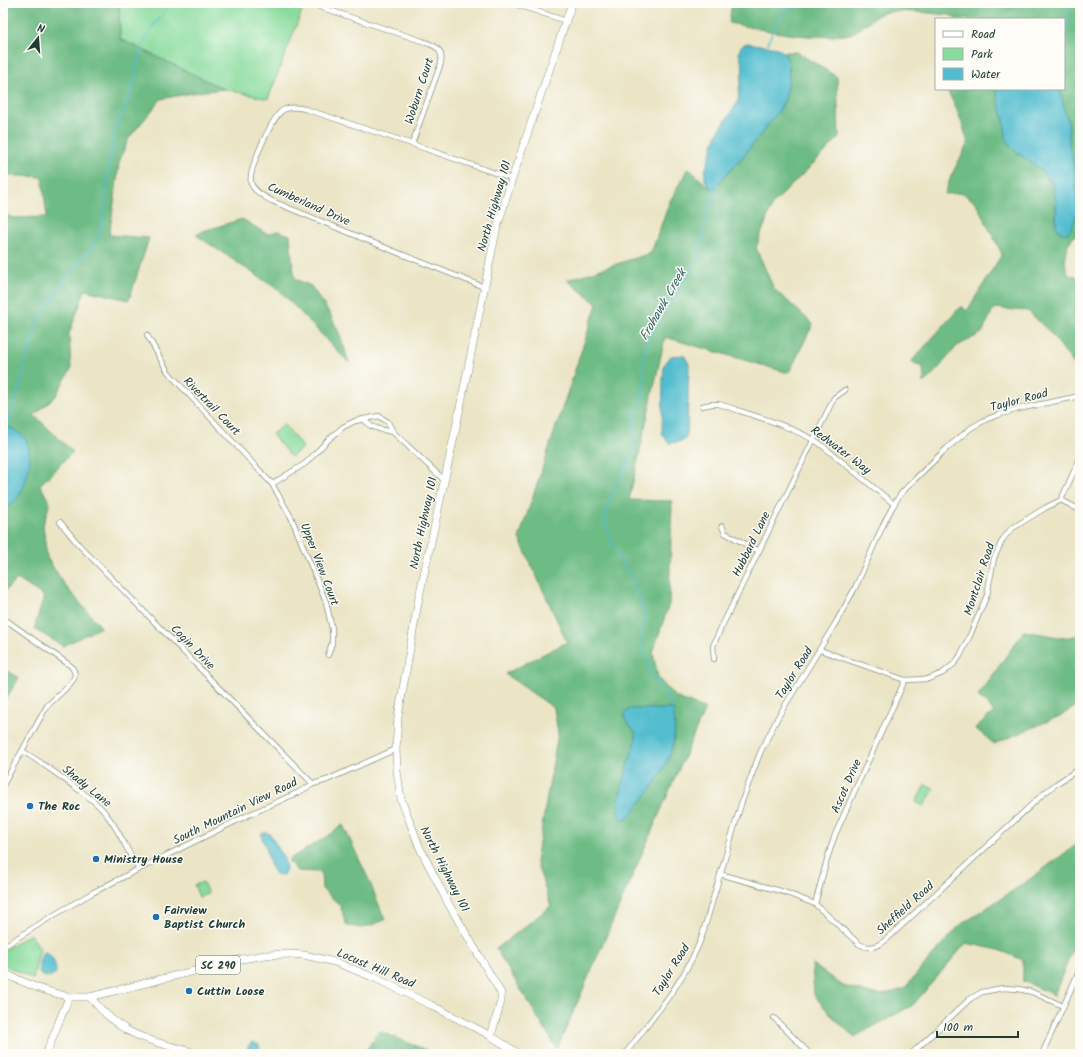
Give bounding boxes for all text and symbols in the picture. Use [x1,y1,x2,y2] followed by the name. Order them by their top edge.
[18,18,58,58] north arrow
[935,18,1065,90] legend
[35,20,47,39] text: N
[971,25,996,44] text: Road
[971,45,993,64] text: Park
[400,55,439,127] street label: Woburn Court
[971,65,1001,84] text: Water
[472,158,517,254] street label: North Highway 101
[264,178,354,231] street label: Cumberland Drive
[634,263,693,345] water label: Frohawk Creek
[178,372,245,441] street label: Rivertrail Court
[988,383,1051,417] street label: Taylor Road
[806,421,875,480] street label: Redwater Way
[404,475,443,571] street label: North Highway 101
[727,508,776,580] street label: Hubbard Lane
[295,520,344,609] street label: Upper View Court
[959,539,1000,618] street label: Montclair Road
[166,620,220,675] street label: Cogin Drive
[771,642,819,703] street label: Taylor Road
[826,755,867,816] street label: Ascot Drive
[58,760,116,813] street label: Shady Lane
[170,773,302,850] street label: South Mountain View Road
[38,797,80,816] place label: The Roc
[25,801,35,811] marker: The Roc
[415,823,474,916] street label: North Highway 101
[104,850,183,869] place label: Ministry House
[91,854,101,864] marker: Ministry House
[872,876,939,940] street label: Sheffield Road
[164,901,245,934] place label: Fairview Baptist Church
[151,912,161,922] marker: Fairview Baptist Church
[648,939,696,1000] street label: Taylor Road
[334,943,419,994] street label: Locust Hill Road
[196,956,240,974] road number: SC 290
[197,982,265,1001] place label: Cuttin Loose
[184,986,194,996] marker: Cuttin Loose
[937,1013,1018,1039] scale bar
[943,1018,974,1037] text: 100 m

